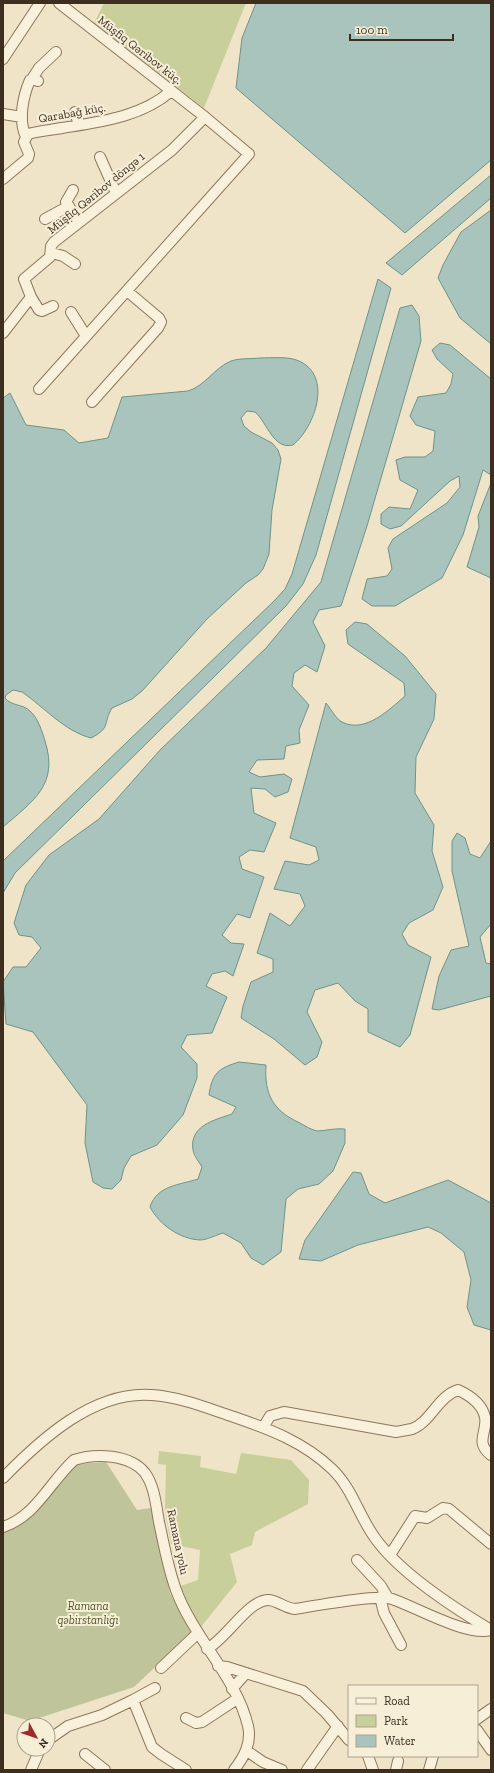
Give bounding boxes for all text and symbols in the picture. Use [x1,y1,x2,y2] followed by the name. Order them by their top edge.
[95,13,185,87] street label: Müşfiq Qəribov küç.
[350,16,453,42] scale bar
[356,23,388,37] text: 100 m
[37,100,107,126] street label: Qarabağ küç.
[44,149,148,237] street label: Müşfiq Qəribov döngə 1
[164,1508,192,1576] street label: Ramana yolu
[57,1599,119,1627] park label: Ramana qəbirstanlığı
[348,1685,478,1757] legend
[384,1694,410,1708] text: Road
[384,1714,409,1728] text: Park
[16,1717,56,1757] north arrow
[384,1734,416,1748] text: Water
[35,1736,51,1751] text: N

